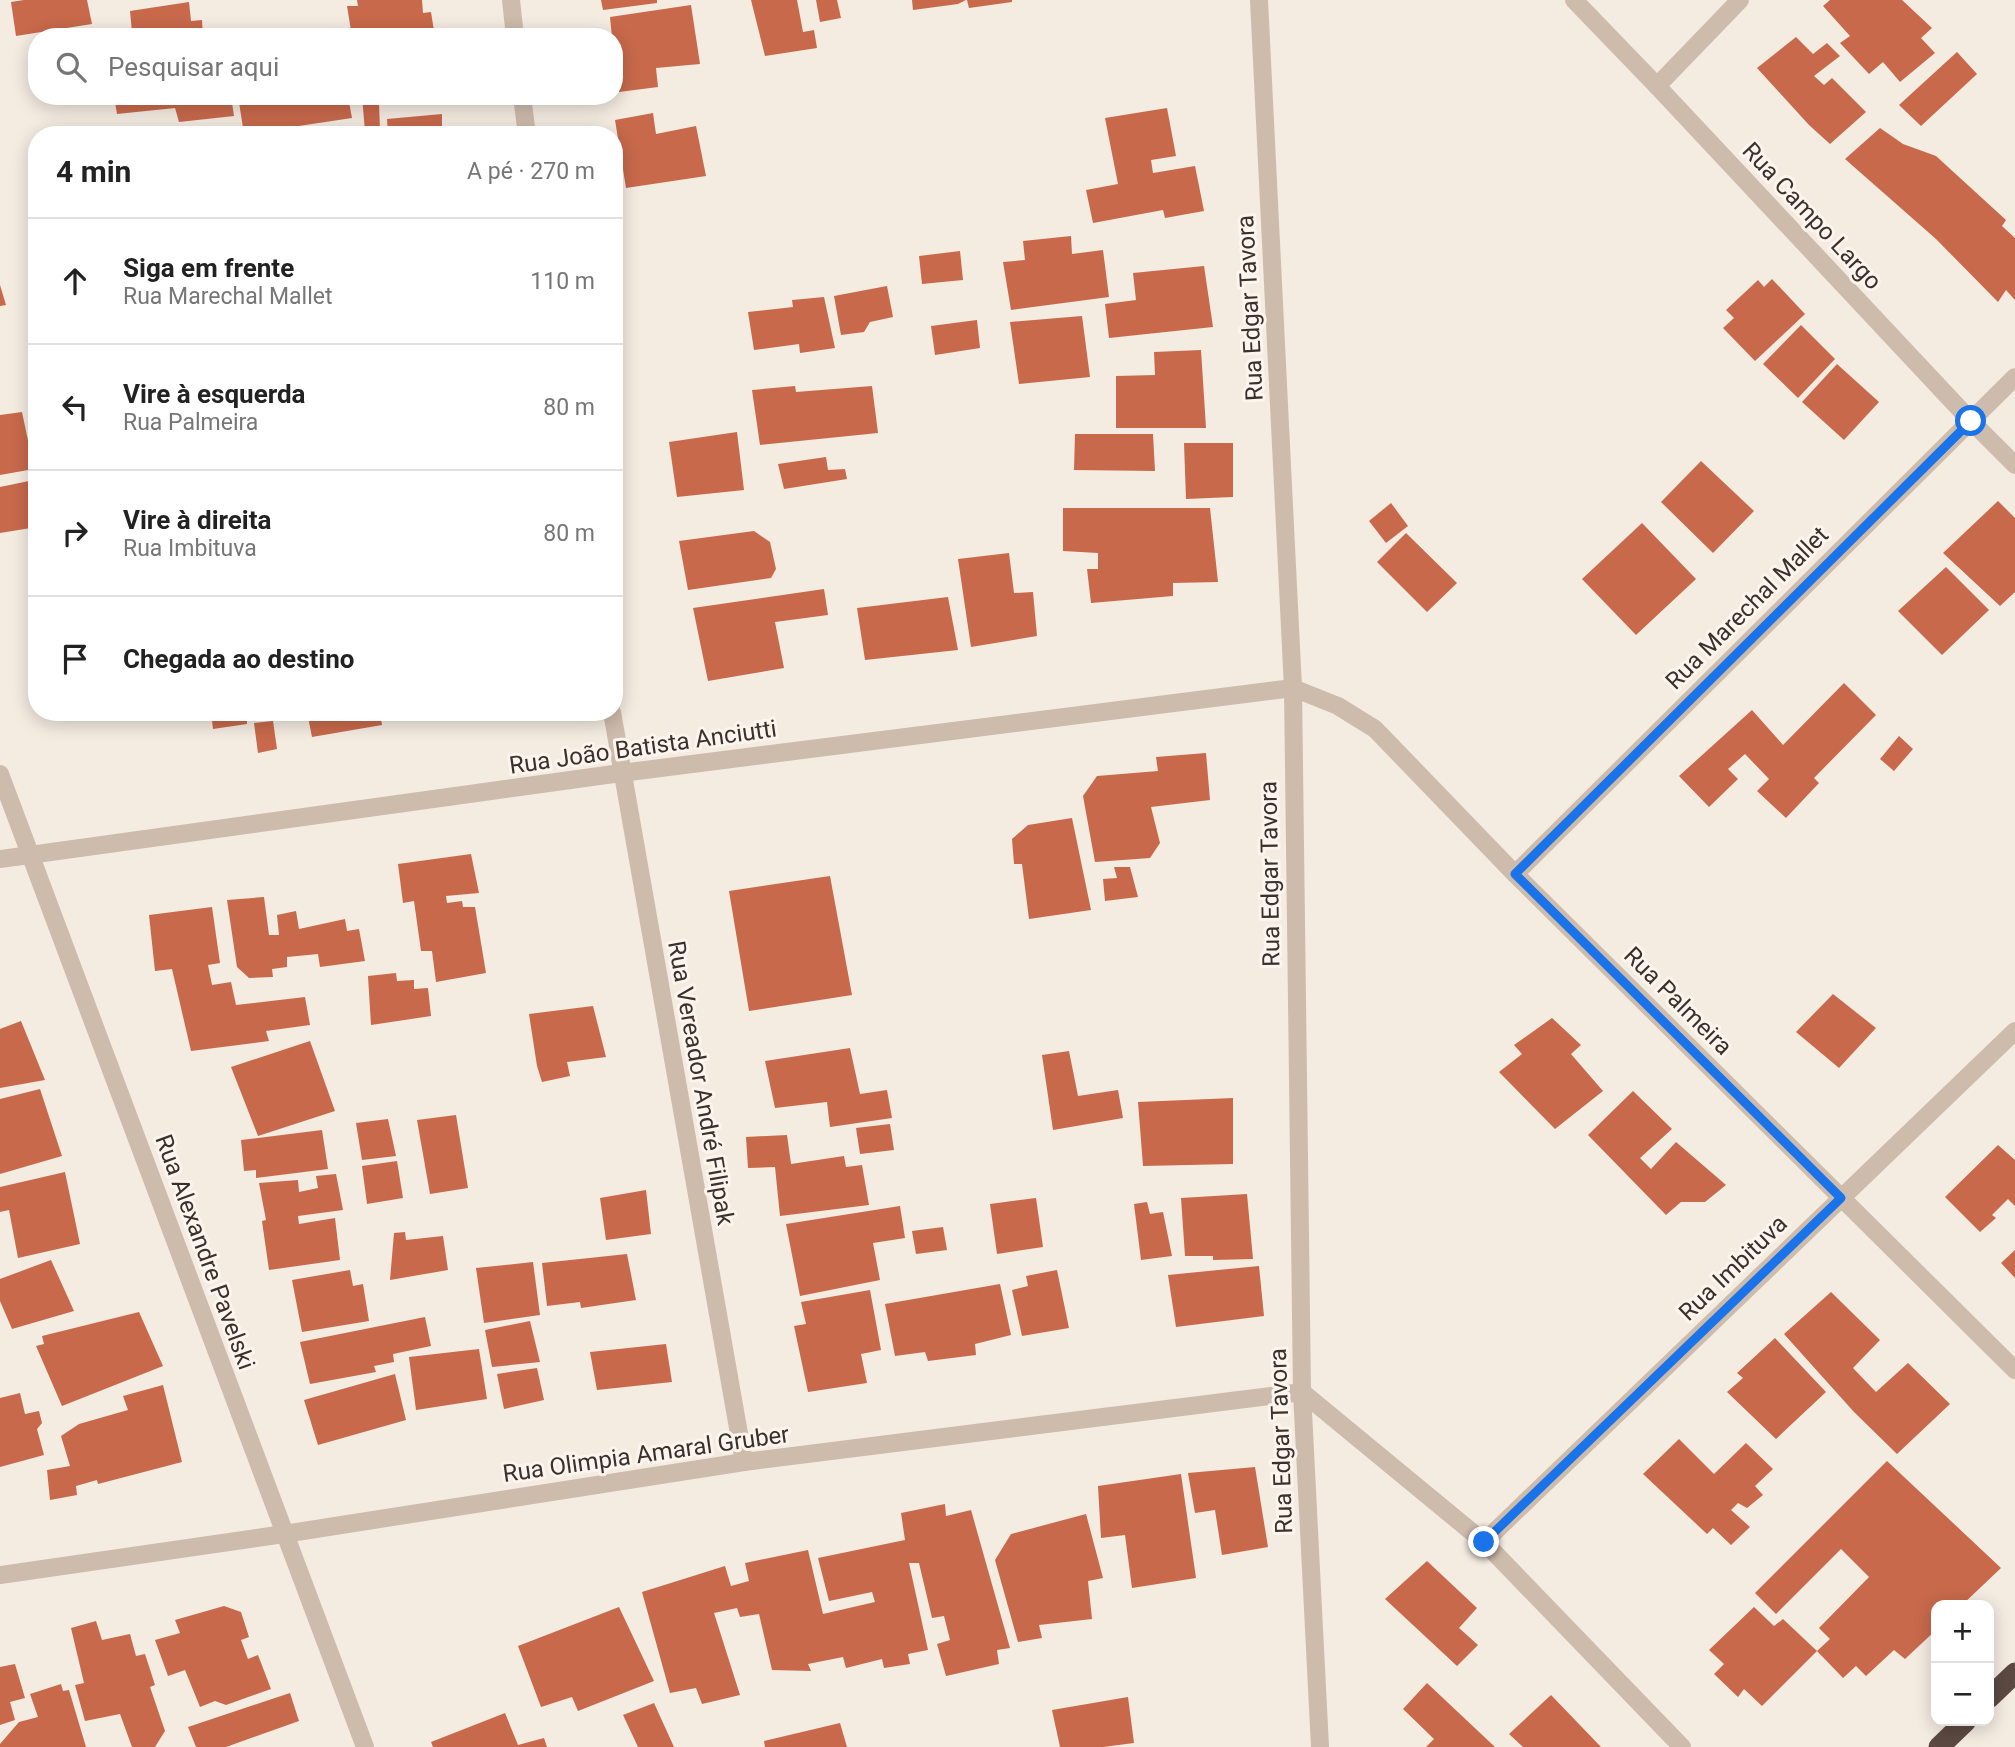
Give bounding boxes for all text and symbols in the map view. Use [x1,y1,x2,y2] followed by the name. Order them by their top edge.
[28,28,623,105] search box
[52,48,90,86] icon: search
[108,52,279,82] text: Pesquisar aqui
[1737,137,1887,295] street label: Rua Campo Largo
[56,154,131,189] text: 4 min
[467,158,595,185] text: A pé · 270 m
[1231,214,1269,402] street label: Rua Edgar Tavora
[123,253,294,283] text: Siga em frente
[56,262,94,300] icon: ahead
[530,268,595,295] text: 110 m
[123,283,332,310] text: Rua Marechal Mallet
[123,379,306,409] text: Vire à esquerda
[56,388,94,426] icon: left
[543,394,595,421] text: 80 m
[1955,405,1986,436] route start
[123,409,258,436] text: Rua Palmeira
[123,505,271,535] text: Vire à direita
[56,514,94,552] icon: right
[543,520,595,547] text: 80 m
[1660,521,1834,695] street label: Rua Marechal Mallet
[123,535,257,562] text: Rua Imbituva
[56,640,94,678] icon: arrive
[123,644,354,674] text: Chegada ao destino
[508,714,778,780] street label: Rua João Batista Anciutti
[1254,781,1286,967] street label: Rua Edgar Tavora
[662,939,740,1228] street label: Rua Vereador André Filipak
[1618,941,1738,1061] street label: Rua Palmeira
[149,1131,261,1373] street label: Rua Alexandre Pavelski
[1673,1209,1793,1327] street label: Rua Imbituva
[1264,1348,1298,1534] street label: Rua Edgar Tavora
[501,1420,791,1488] street label: Rua Olimpia Amaral Gruber
[1468,1526,1499,1557] route end
[1931,1600,1994,1726] map controls
[1931,1600,1994,1663] button: +
[1931,1663,1994,1726] button: −

